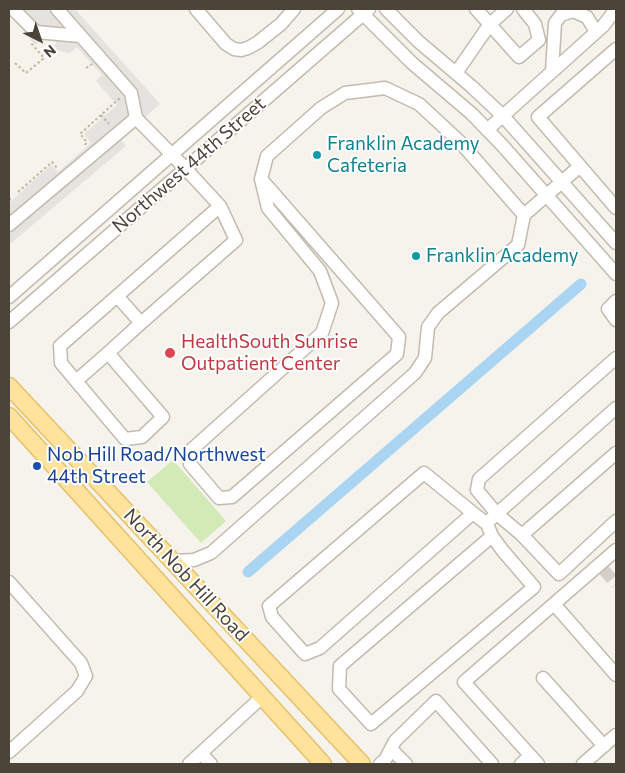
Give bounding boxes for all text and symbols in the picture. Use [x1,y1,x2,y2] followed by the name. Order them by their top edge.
[15,15,65,65] north arrow
[41,42,60,62] text: N
[108,92,270,238] street label: Northwest 44th Street
[327,133,480,177] place label: Franklin Academy Cafeteria
[311,149,323,161] marker: Franklin Academy Cafeteria
[426,245,579,267] place label: Franklin Academy
[410,250,422,262] marker: Franklin Academy
[181,331,358,375] place label: HealthSouth Sunrise Outpatient Center
[163,346,177,360] marker: HealthSouth Sunrise Outpatient Center
[47,444,266,488] place label: Nob Hill Road/Northwest 44th Street
[31,460,43,472] marker: Nob Hill Road/Northwest 44th Street
[119,504,253,646] street label: North Nob Hill Road

